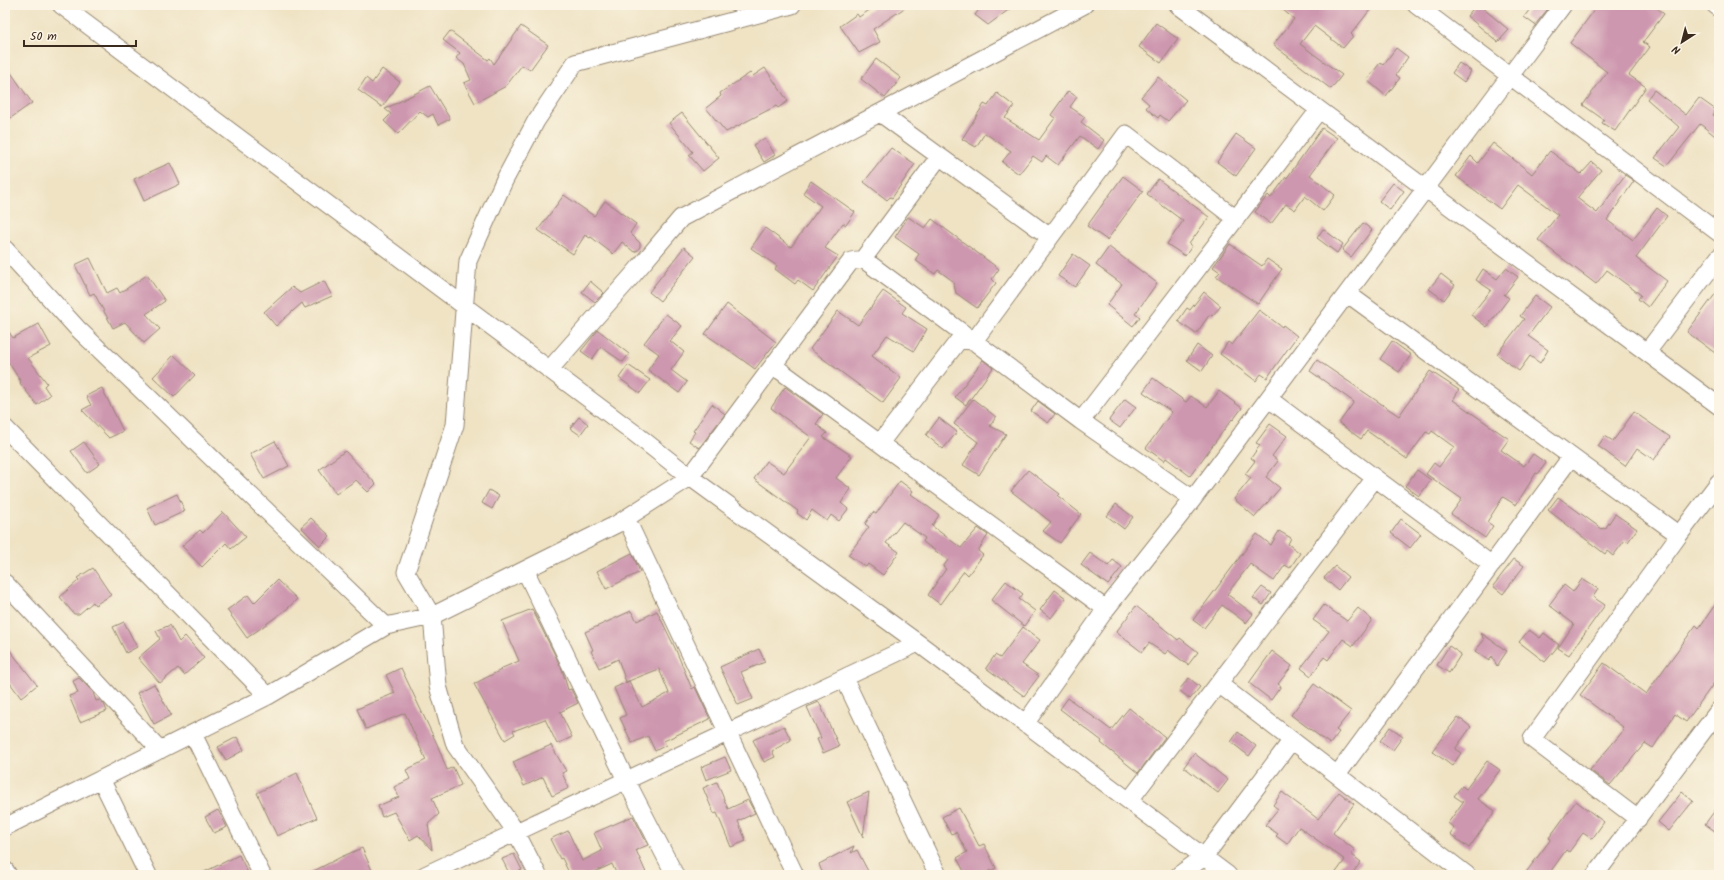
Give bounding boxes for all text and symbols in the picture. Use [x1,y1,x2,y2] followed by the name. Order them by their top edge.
[24,22,136,48] scale bar
[1662,22,1702,62] north arrow
[30,27,57,46] text: 50 m
[1669,40,1685,59] text: N

